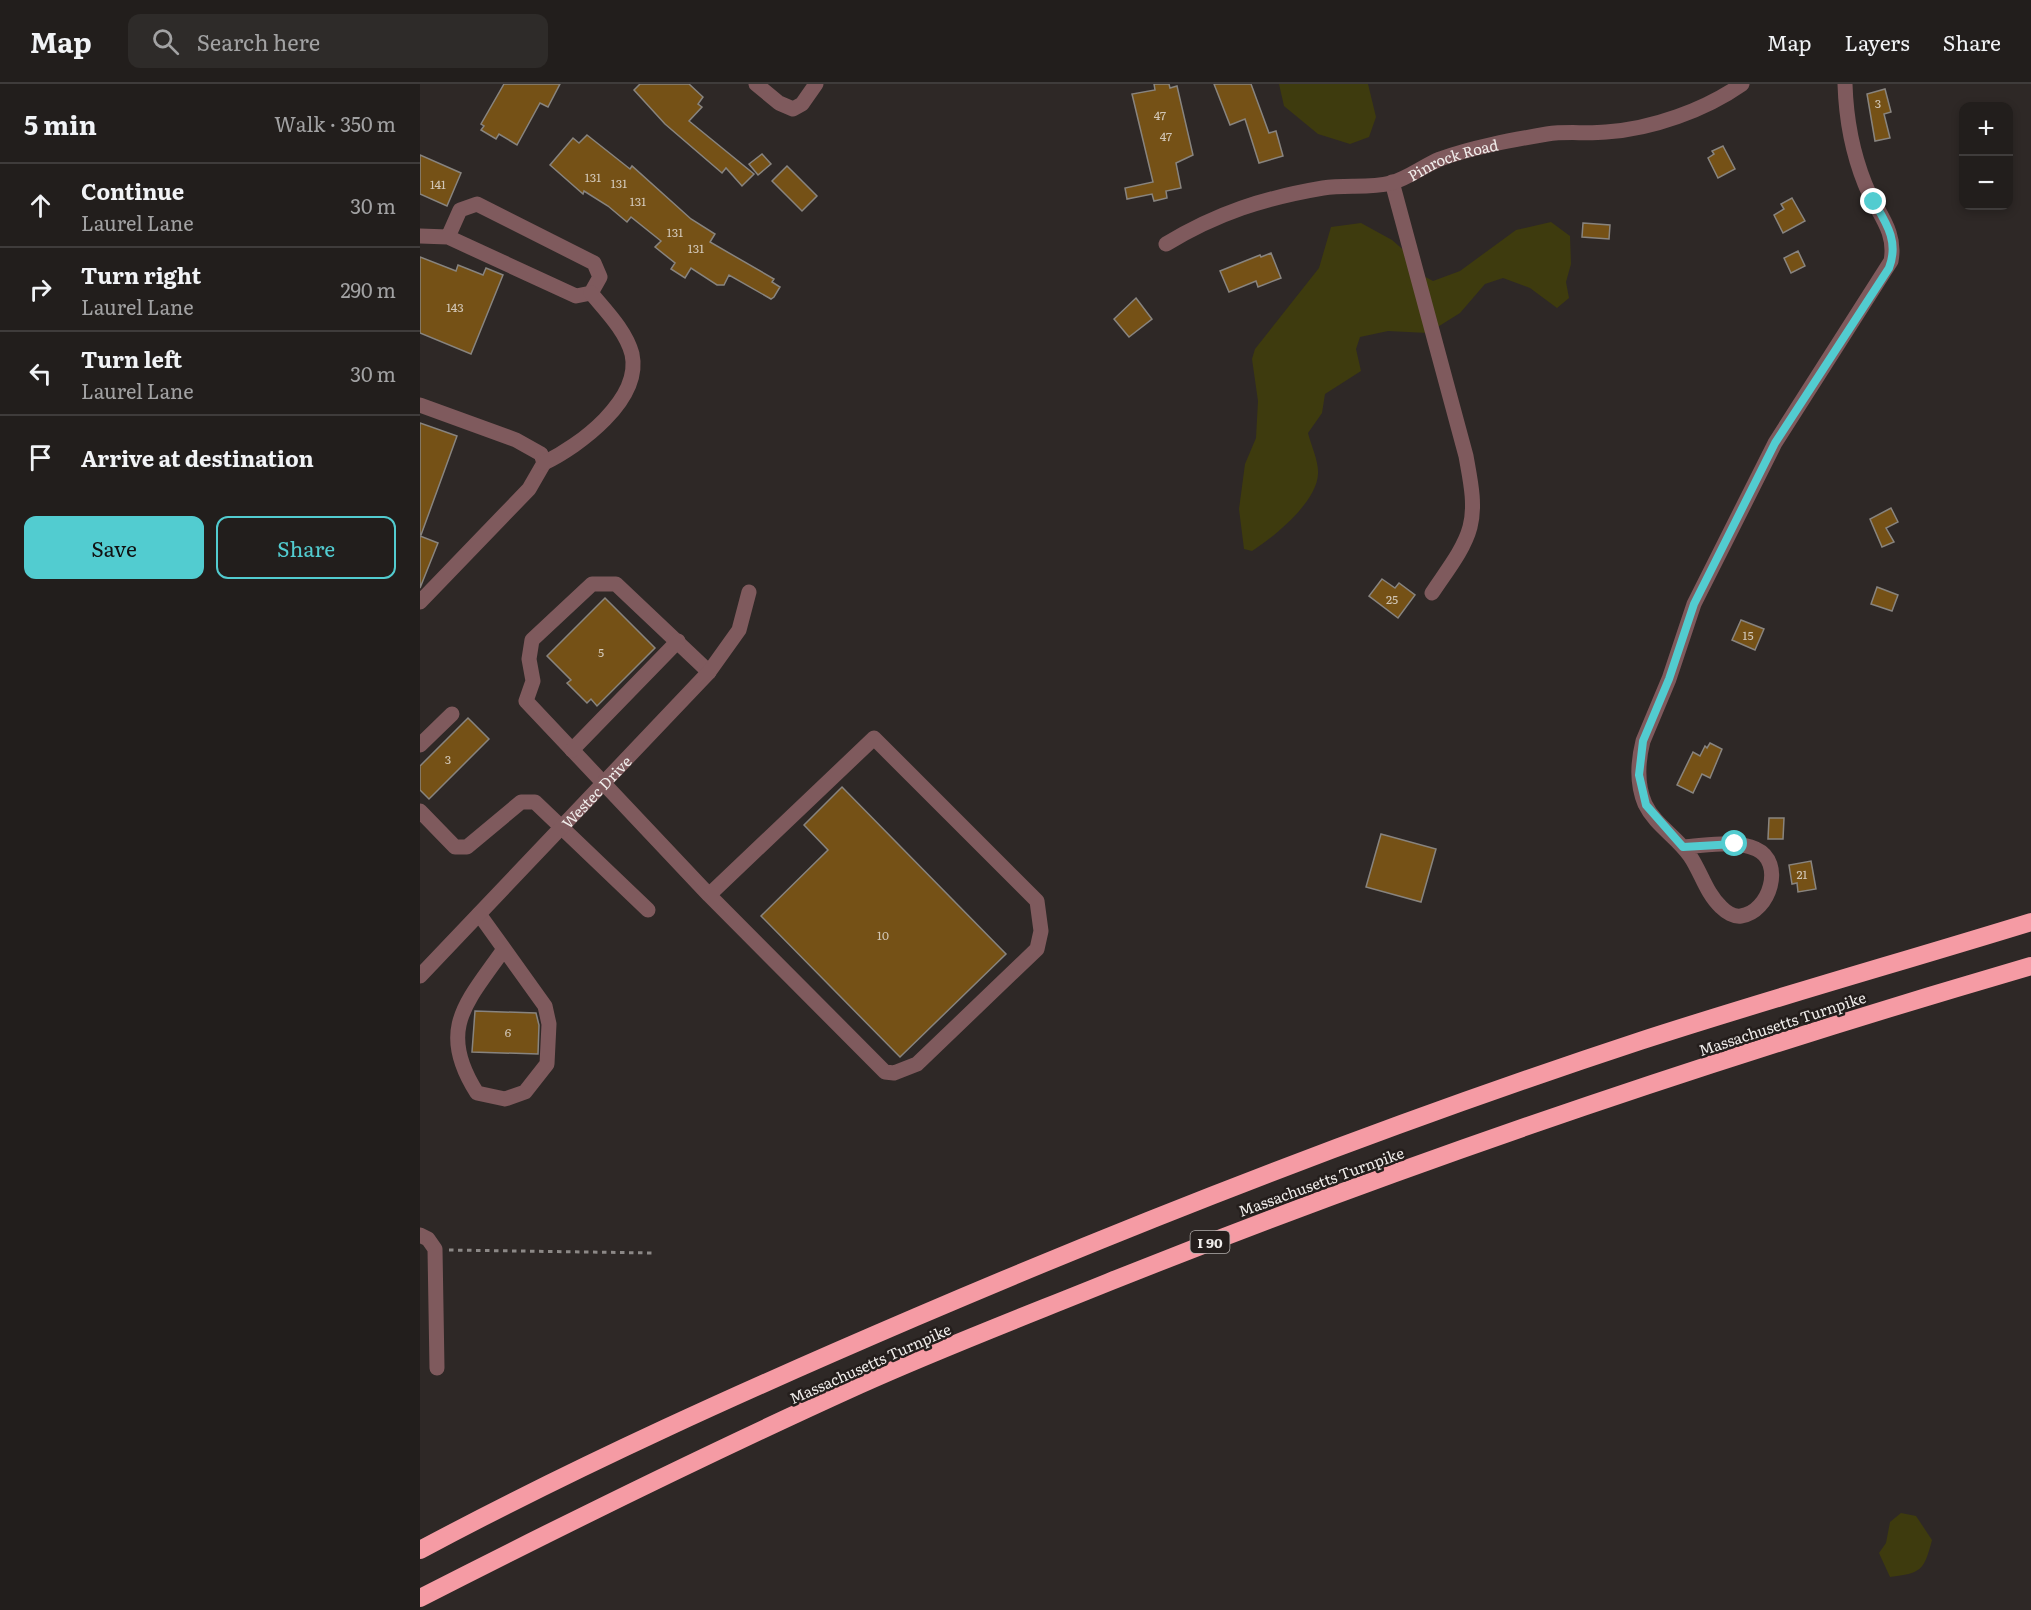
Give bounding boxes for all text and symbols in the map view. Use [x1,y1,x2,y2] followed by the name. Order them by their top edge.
[128,14,548,68] search box
[30,20,92,62] text: Map
[149,25,182,58] icon: search
[197,25,320,58] text: Search here
[1767,26,1812,57] text: Map
[1845,26,1910,57] text: Layers
[1943,26,2001,57] text: Share
[1875,94,1881,112] house number: 3
[1959,102,2013,210] map controls
[1959,102,2013,156] button: +
[24,104,97,143] text: 5 min
[1154,106,1166,124] house number: 47
[274,108,396,138] text: Walk · 350 m
[1160,127,1172,145] house number: 47
[1403,132,1500,186] street label: Pinrock Road
[1959,156,2013,210] button: −
[585,168,601,186] house number: 131
[81,174,184,207] text: Continue
[611,174,627,192] house number: 131
[430,175,446,193] house number: 141
[1860,188,1886,214] route end
[24,189,57,222] icon: ahead
[350,190,396,220] text: 30 m
[630,192,646,210] house number: 131
[81,207,194,237] text: Laurel Lane
[667,223,683,241] house number: 131
[688,239,704,257] house number: 131
[81,258,201,291] text: Turn right
[24,273,57,306] icon: right
[340,274,396,304] text: 290 m
[81,291,194,321] text: Laurel Lane
[446,298,464,316] house number: 143
[81,342,182,375] text: Turn left
[24,357,57,390] icon: left
[350,358,396,388] text: 30 m
[81,375,194,405] text: Laurel Lane
[24,441,57,474] icon: arrive
[81,441,314,474] text: Arrive at destination
[24,516,204,579] button: Save
[216,516,396,579] button: Share
[1386,590,1398,608] house number: 25
[1743,626,1753,644] house number: 15
[598,643,604,661] house number: 5
[555,749,636,833] street label: Westec Drive
[445,750,451,768] house number: 3
[1721,830,1747,856] route start
[1797,865,1808,883] house number: 21
[877,926,889,944] house number: 10
[1695,985,1869,1061] street label: Massachusetts Turnpike
[505,1023,512,1041] house number: 6
[1235,1140,1407,1222] street label: Massachusetts Turnpike
[1190,1231,1230,1253] road number: I 90
[785,1317,955,1409] street label: Massachusetts Turnpike

